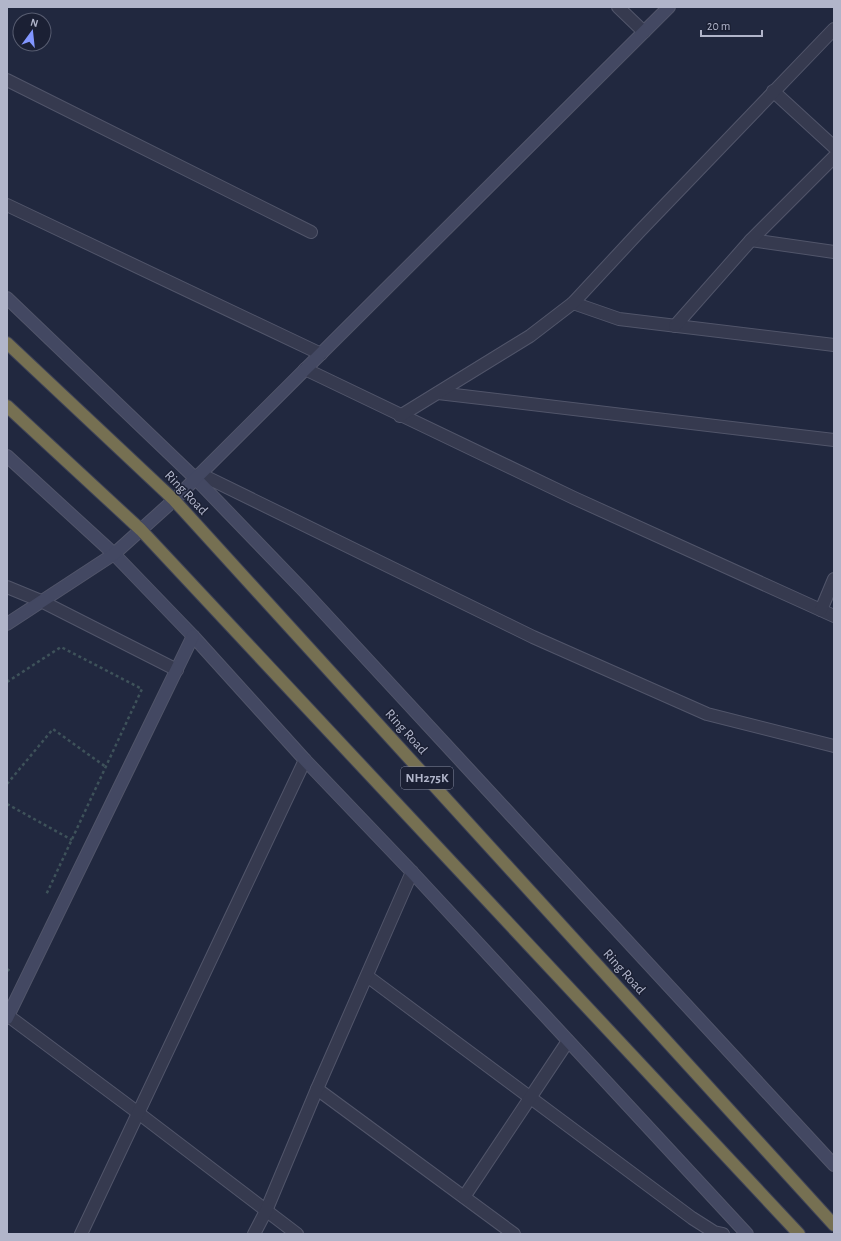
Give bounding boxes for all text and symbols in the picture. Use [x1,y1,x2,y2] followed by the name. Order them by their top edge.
[12,12,52,52] north arrow
[701,12,762,38] scale bar
[29,17,40,29] text: N
[707,20,730,32] text: 20 m
[162,468,210,518] street label: Ring Road
[382,707,430,757] street label: Ring Road
[401,767,453,789] road number: NH275K
[600,947,648,997] street label: Ring Road

